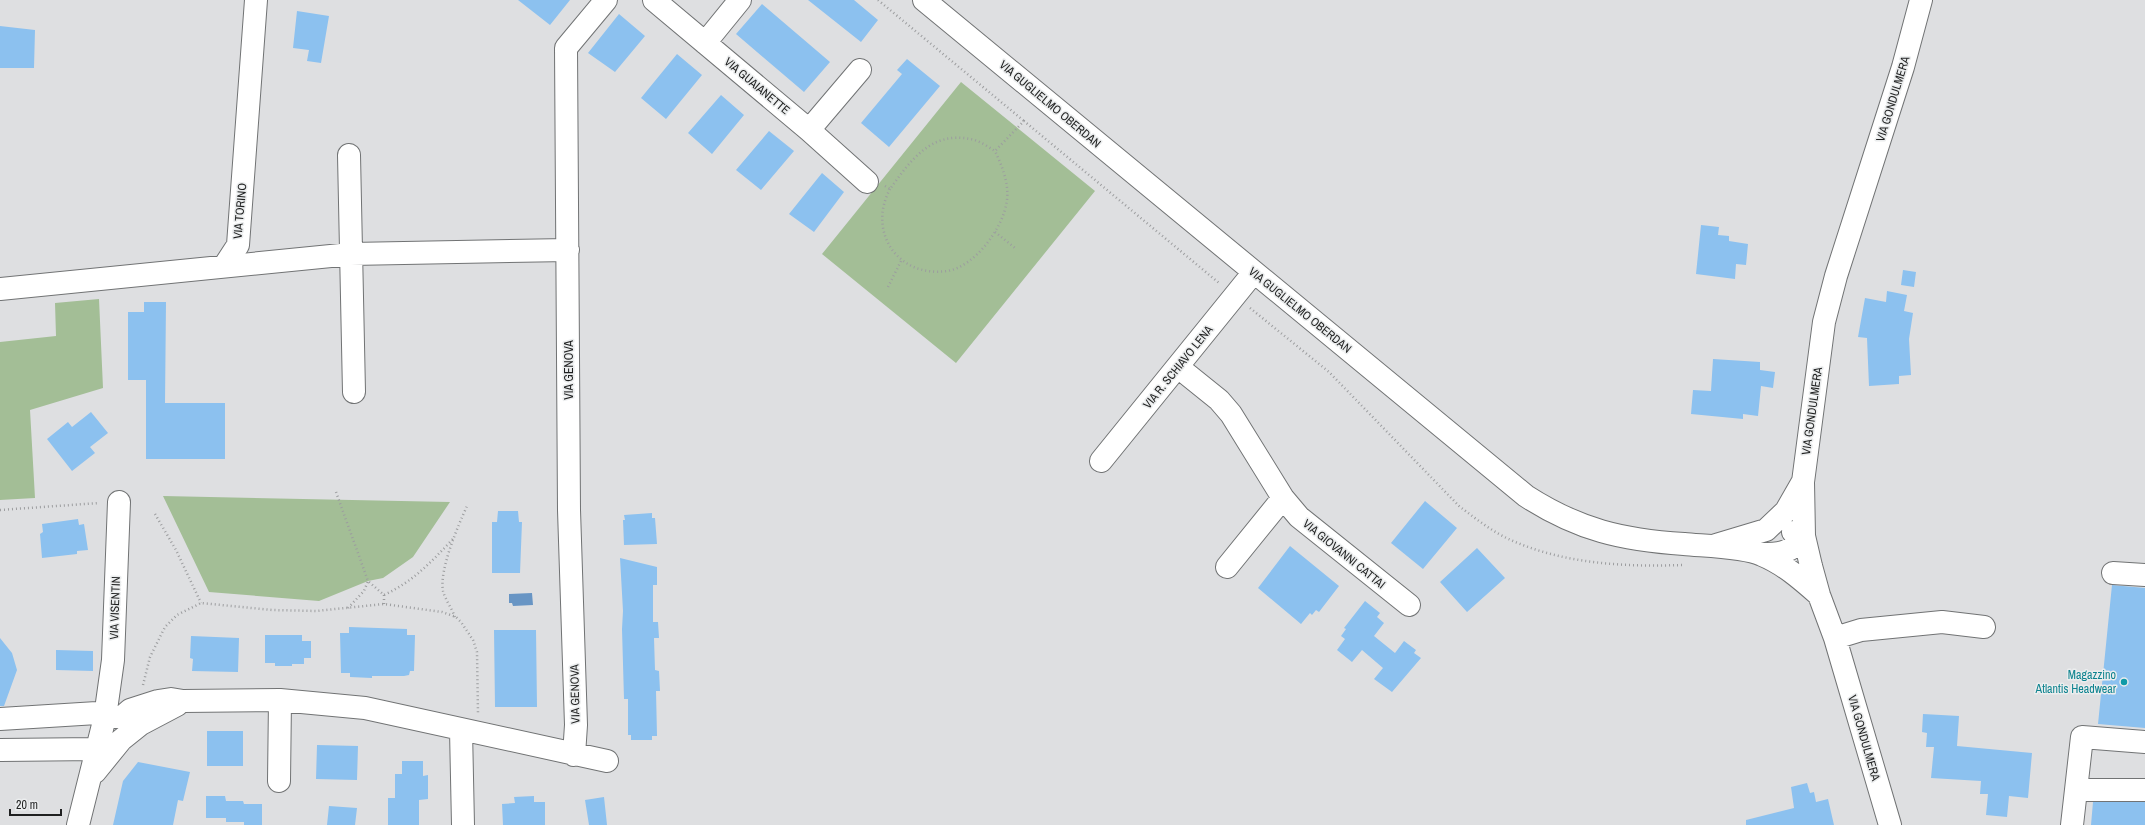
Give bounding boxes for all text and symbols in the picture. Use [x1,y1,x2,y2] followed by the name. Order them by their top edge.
[721,54,793,118] street label: VIA GUAIANETTE
[1872,54,1914,144] street label: VIA GONDULMERA
[996,57,1104,151] street label: VIA GUGLIELMO OBERDAN
[230,182,250,240] street label: VIA TORINO
[1245,264,1355,356] street label: VIA GUGLIELMO OBERDAN
[1139,322,1217,412] street label: VIA R. SCHIAVO LENA
[561,340,577,400] street label: VIA GENOVA
[1798,366,1826,456] street label: VIA GONDULMERA
[1299,516,1389,592] street label: VIA GIOVANNI CATTAI
[106,576,124,640] street label: VIA VISENTIN
[566,664,584,724] street label: VIA GENOVA
[2035,667,2117,697] place label: Magazzino Atlantis Headwear
[2119,677,2129,687] marker: Magazzino Atlantis Headwear
[1844,693,1884,783] street label: VIA GONDULMERA
[10,791,61,817] scale bar
[16,797,38,813] text: 20 m

